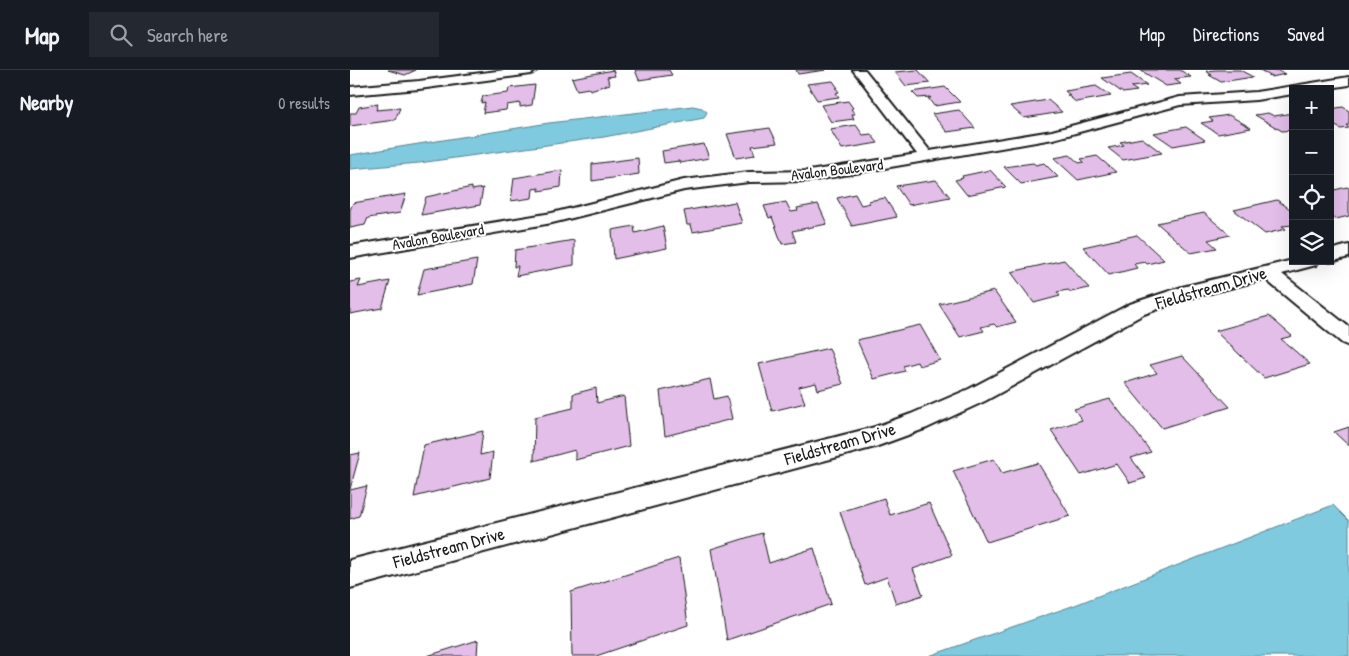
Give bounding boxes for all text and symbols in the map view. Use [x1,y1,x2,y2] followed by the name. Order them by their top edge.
[89,12,439,57] search box
[25,19,59,51] text: Map
[107,21,135,49] icon: search
[147,22,228,48] text: Search here
[1140,22,1165,47] text: Map
[1193,22,1259,47] text: Directions
[1287,22,1324,47] text: Saved
[1289,85,1334,265] map controls
[1289,85,1334,130] button: +
[20,88,73,117] text: Nearby
[278,92,330,114] text: 0 results
[1289,130,1334,175] button: −
[790,153,884,186] street label: Avalon Boulevard
[1289,175,1334,220] button: locate
[390,218,485,255] street label: Avalon Boulevard
[1289,220,1334,265] button: layers
[1152,260,1269,316] street label: Fieldstream Drive
[781,416,898,472] street label: Fieldstream Drive
[389,521,507,575] street label: Fieldstream Drive

